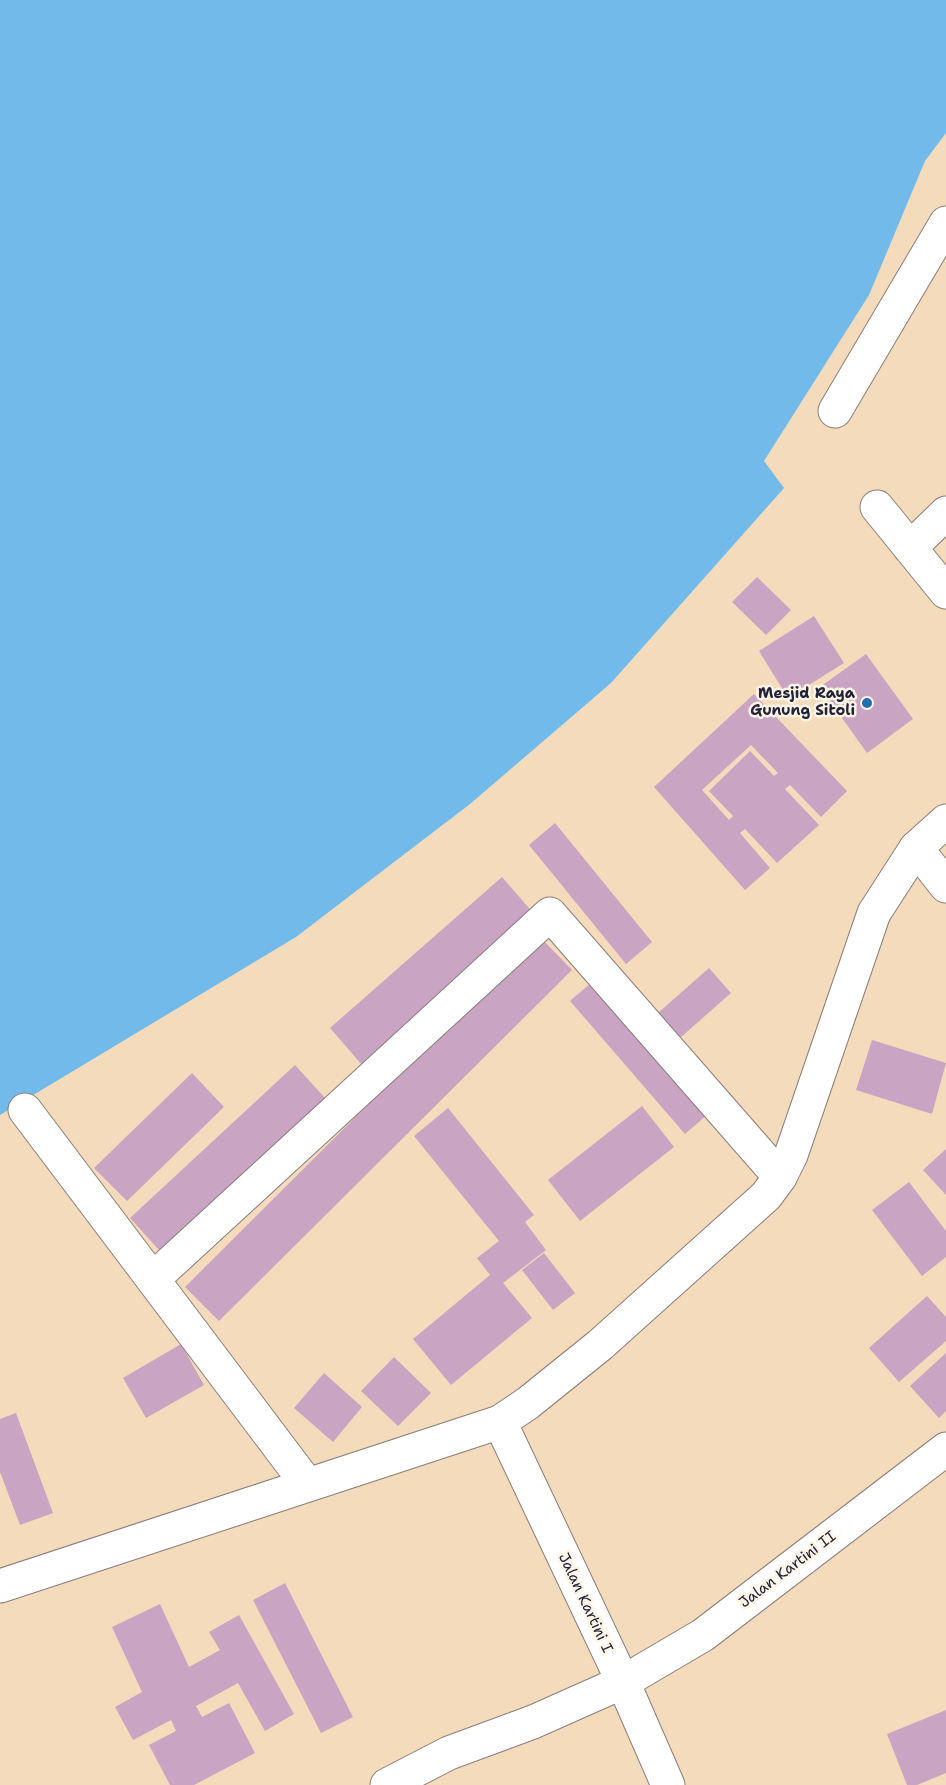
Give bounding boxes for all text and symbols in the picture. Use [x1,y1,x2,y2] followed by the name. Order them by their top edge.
[750,685,855,720] place label: Mesjid Raya Gunung Sitoli
[860,696,874,710] marker: Mesjid Raya Gunung Sitoli
[736,1528,840,1612] street label: Jalan Kartini II
[554,1550,616,1656] street label: Jalan Kartini I

